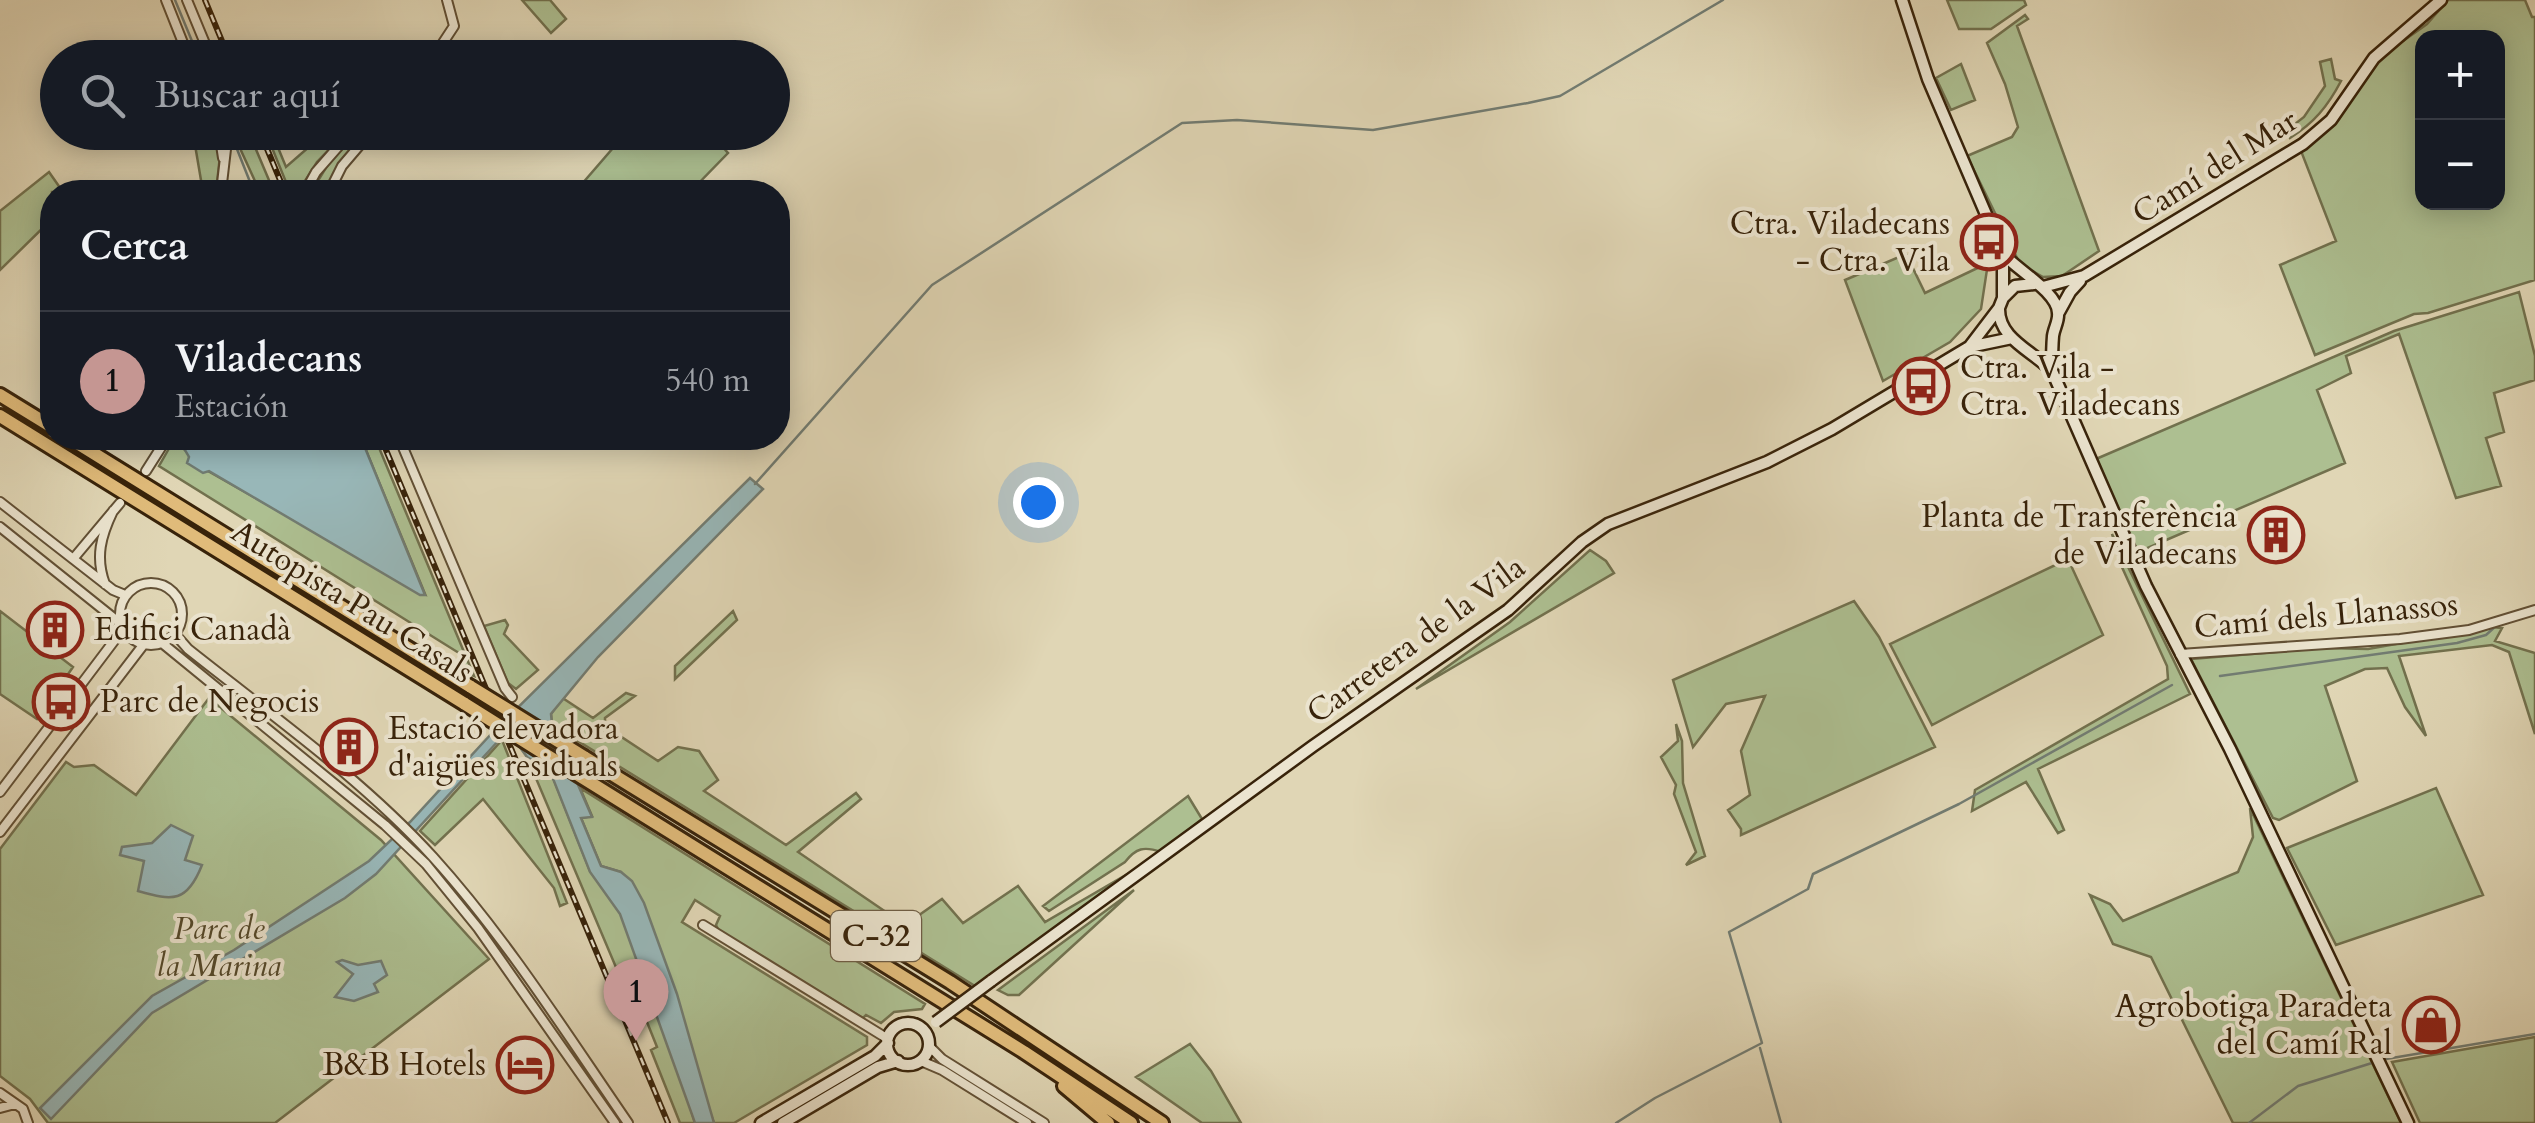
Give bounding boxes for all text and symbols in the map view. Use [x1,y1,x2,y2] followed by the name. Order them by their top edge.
[2415,30,2505,210] map controls
[2415,30,2505,120] button: +
[40,40,790,150] search box
[75,68,130,123] icon: search
[155,69,341,121] text: Buscar aquí
[2124,99,2306,235] street label: Camí del Mar
[2415,120,2505,210] button: −
[1730,202,1950,283] place label: Ctra. Viladecans - Ctra. Vila
[1959,212,2019,272] bus stop icon: Ctra. Viladecans - Ctra. Vila
[80,217,189,274] text: Cerca
[175,333,362,385] text: Viladecans
[1960,346,2180,427] place label: Ctra. Vila - Ctra. Viladecans
[1891,356,1951,416] bus stop icon: Ctra. Vila - Ctra. Viladecans
[104,359,121,403] text: 1
[665,359,750,403] text: 540 m
[175,385,288,429] text: Estación
[1013,477,1064,528] your location
[1921,495,2237,576] place label: Planta de Transferència de Viladecans
[2246,505,2306,565] building icon: Planta de Transferència de Viladecans
[223,510,481,694] street label: Autopista Pau Casals
[1298,546,1534,734] street label: Carretera de la Vila
[2192,583,2460,649] street label: Camí dels Llanassos
[25,600,85,660] building icon: Edifici Canadà
[94,608,291,652] place label: Edifici Canadà
[31,672,91,732] bus stop icon: Parc de Negocis
[100,680,319,724] place label: Parc de Negocis
[388,707,619,788] place label: Estació elevadora d'aigües residuals
[319,717,379,777] building icon: Estació elevadora d'aigües residuals
[157,907,281,988] park label: Parc de la Marina
[831,911,921,961] road number: C-32
[604,958,668,1041] pin: 1
[2115,985,2392,1066] place label: Agrobotiga Paradeta del Camí Ral
[2401,995,2461,1055] shop icon: Agrobotiga Paradeta del Camí Ral
[495,1035,555,1095] hotel icon: B&B Hotels
[323,1043,486,1087] place label: B&B Hotels

